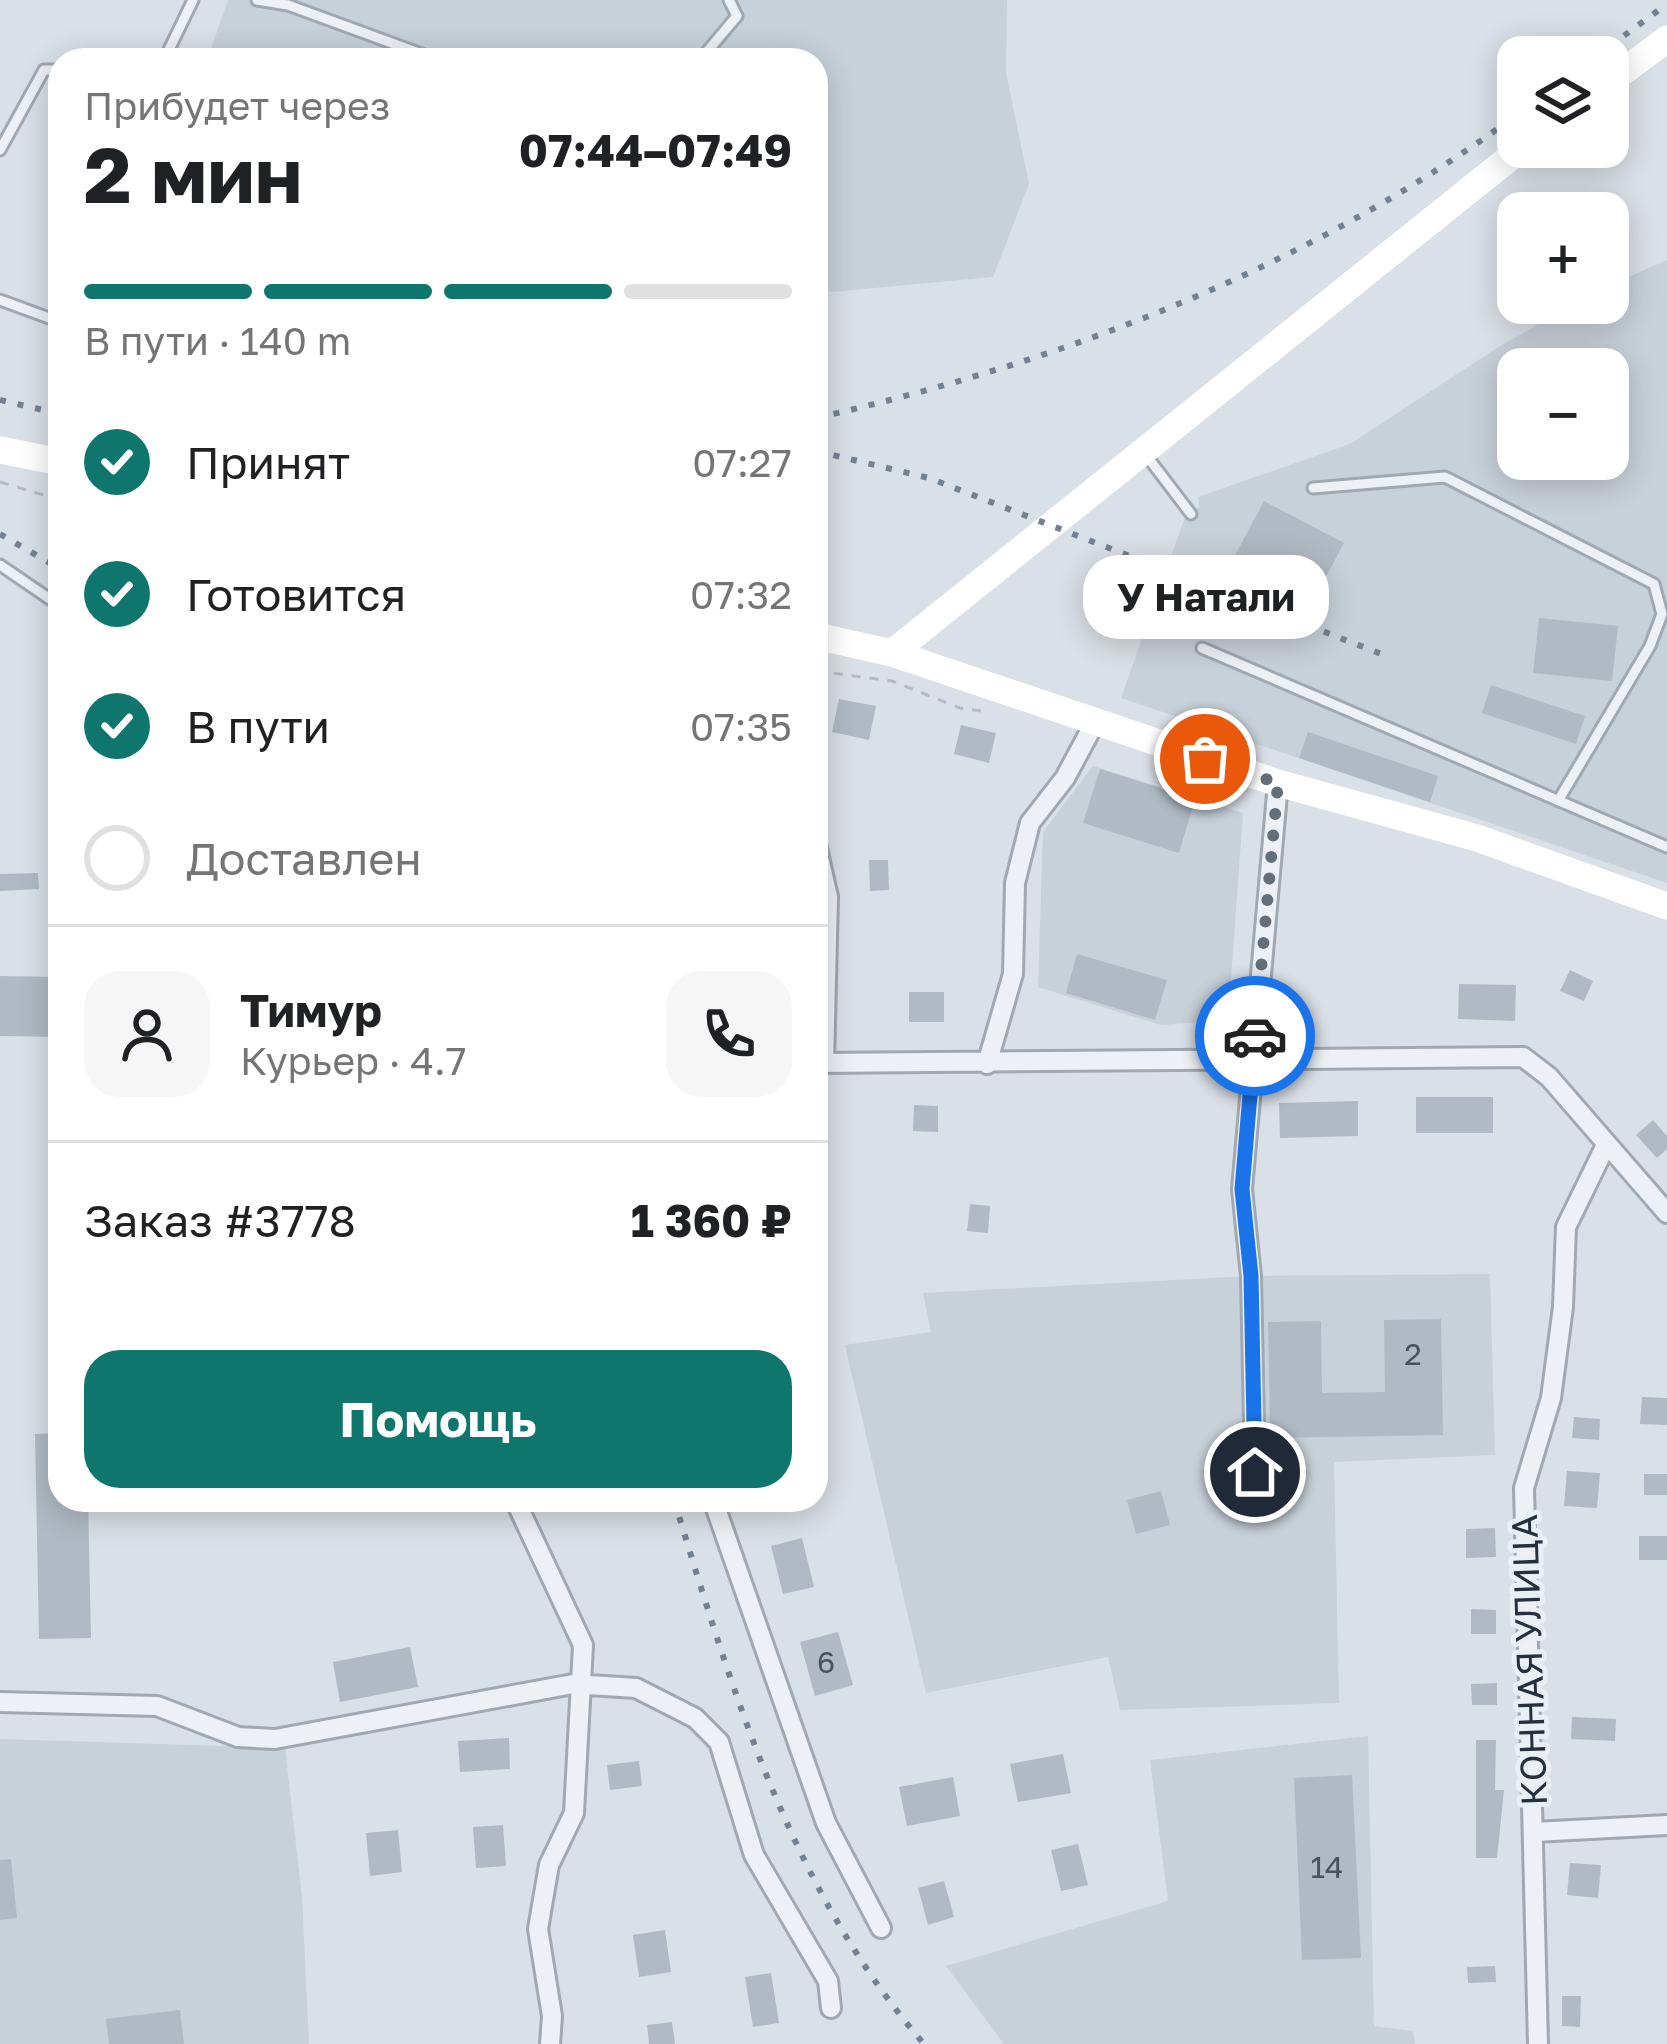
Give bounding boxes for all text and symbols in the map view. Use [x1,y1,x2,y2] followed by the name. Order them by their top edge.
[1497,36,1629,480] map controls
[1497,36,1629,168] button: layers
[84,82,390,129] text: Прибудет через
[519,123,792,177] text: 07:44–07:49
[84,127,302,220] text: 2 мин
[1497,192,1629,324] button: +
[84,317,351,364] text: В пути · 140 m
[1497,348,1629,480] button: −
[84,429,150,495] icon: check
[186,435,350,489] text: Принят
[692,439,792,486] text: 07:27
[1082,555,1328,639] callout: У Натали
[84,561,150,627] icon: check
[186,567,406,621] text: Готовится
[690,571,792,618] text: 07:32
[1117,573,1295,620] text: У Натали
[84,693,150,759] icon: check
[186,699,330,753] text: В пути
[690,703,792,750] text: 07:35
[1154,708,1256,810] pin
[1172,726,1238,792] icon: bag
[186,831,422,885] text: Доставлен
[84,971,210,1097] button: person
[666,971,792,1097] button: phone
[1195,976,1315,1096] courier
[240,983,382,1037] text: Тимур
[1222,1003,1288,1069] icon: car
[240,1037,466,1084] text: Курьер · 4.7
[84,1193,356,1247] text: Заказ #3778
[631,1193,792,1247] text: 1 360 ₽
[1404,1336,1422,1372] house number: 2
[84,1350,792,1488] button: Помощь
[1204,1421,1306,1523] pin
[1222,1439,1288,1505] icon: home
[1502,1514,1555,1806] street label: КОННАЯ УЛИЦА
[817,1644,835,1680] house number: 6
[1311,1849,1343,1885] house number: 14

